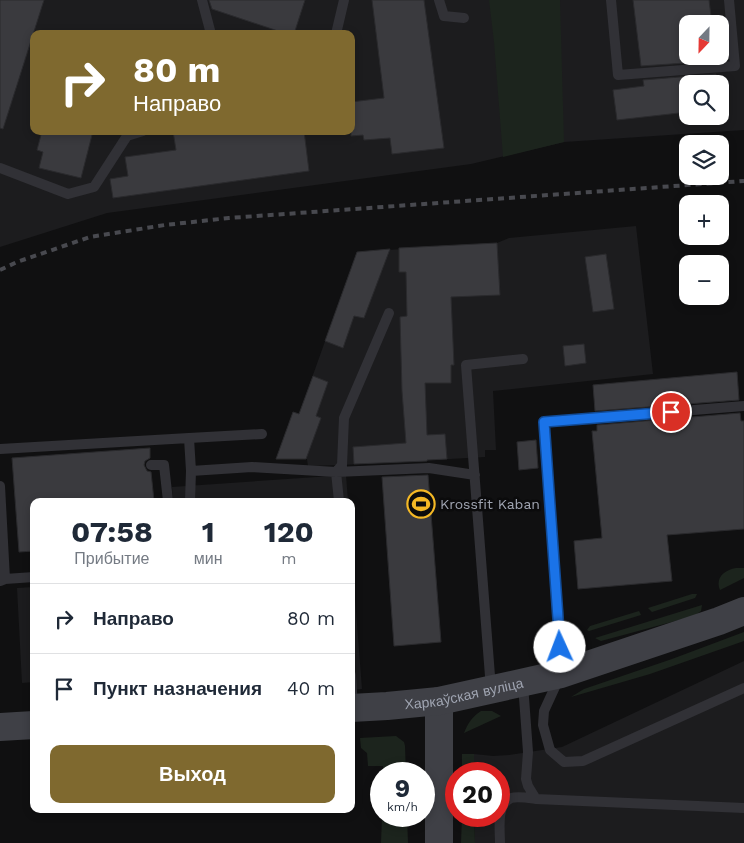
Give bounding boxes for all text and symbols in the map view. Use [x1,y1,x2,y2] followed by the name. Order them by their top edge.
[679,15,729,65] north arrow
[679,15,729,305] map controls
[133,49,220,91] text: 80 m
[50,50,115,115] icon: right
[679,75,729,125] button: search
[133,91,221,116] text: Направо
[679,135,729,185] button: layers
[679,195,729,245] button: +
[679,255,729,305] button: −
[650,391,692,433] pin
[657,398,685,426] icon: arrive
[406,489,436,519] sports icon: Krossfit Kaban
[440,496,540,512] place label: Krossfit Kaban
[71,514,153,549] text: 07:58
[202,514,215,549] text: 1
[264,514,314,549] text: 120
[74,549,150,568] text: Прибытие
[194,549,223,568] text: мин
[281,549,296,568] text: m
[50,605,78,633] icon: right
[93,607,174,630] text: Направо
[287,607,335,630] text: 80 m
[533,620,585,672] position arrow
[50,675,78,703] icon: arrive
[404,675,525,712] street label: Харкаўская вуліца
[93,677,262,700] text: Пункт назначения
[287,677,335,700] text: 40 m
[50,745,335,803] button: Выход
[445,762,510,827] speed limit sign: 20
[395,774,410,803] text: 9
[387,800,418,814] text: km/h

